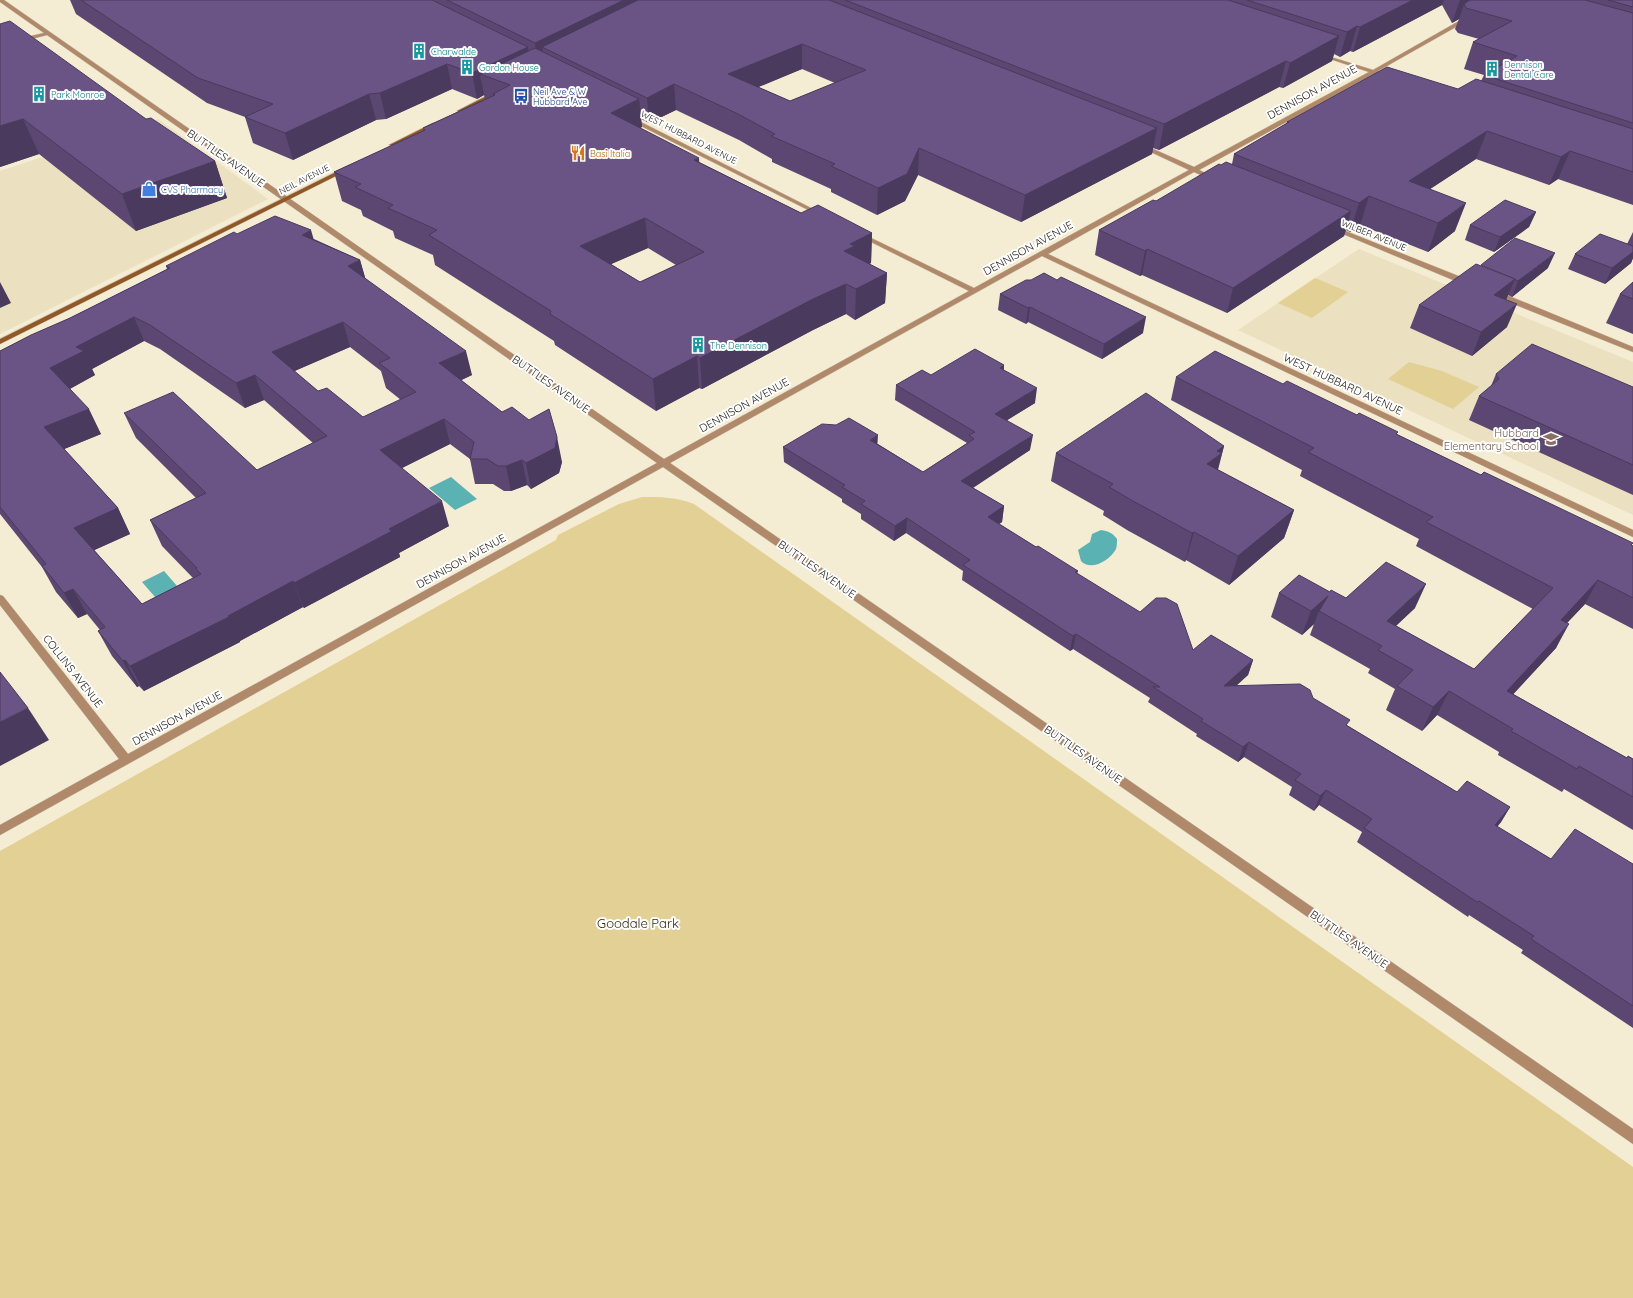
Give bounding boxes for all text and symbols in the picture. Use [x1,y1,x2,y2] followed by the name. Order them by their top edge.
[410,42,428,60] building icon: Charwalde
[431,46,476,57] place label: Charwalde
[458,58,476,76] building icon: Gordon House
[1504,59,1554,80] place label: Dennison Dental Care
[1483,60,1501,78] building icon: Dennison Dental Care
[479,62,539,73] place label: Gordon House
[1265,62,1359,122] street label: DENNISON AVENUE
[30,85,48,103] building icon: Park Monroe
[533,86,588,107] place label: Neil Ave & W Hubbard Ave
[512,87,530,105] bus stop icon: Neil Ave & W Hubbard Ave
[51,89,104,100] place label: Park Monroe
[639,108,739,166] street label: WEST HUBBARD AVENUE
[184,126,268,190] street label: BUTTLES AVENUE
[569,144,587,162] restaurant icon: Basi Italia
[590,148,630,159] place label: Basi Italia
[277,162,331,196] street label: NEIL AVENUE
[140,180,158,198] shop icon: CVS Pharmacy
[161,184,223,195] place label: CVS Pharmacy
[1340,217,1408,253] street label: WILBER AVENUE
[981,218,1075,278] street label: DENNISON AVENUE
[689,336,707,354] building icon: The Dennison
[710,340,767,351] place label: The Dennison
[1281,350,1405,418] street label: WEST HUBBARD AVENUE
[509,352,593,416] street label: BUTTLES AVENUE
[697,375,791,435] street label: DENNISON AVENUE
[1444,426,1539,453] place label: Hubbard Elementary School
[1542,430,1560,448] school or university icon: Hubbard Elementary School
[414,531,508,591] street label: DENNISON AVENUE
[775,537,859,601] street label: BUTTLES AVENUE
[40,632,106,710] street label: COLLINS AVENUE
[130,688,224,748] street label: DENNISON AVENUE
[1041,722,1125,786] street label: BUTTLES AVENUE
[1307,907,1391,971] street label: BUTTLES AVENUE
[597,915,679,931] park label: Goodale Park

